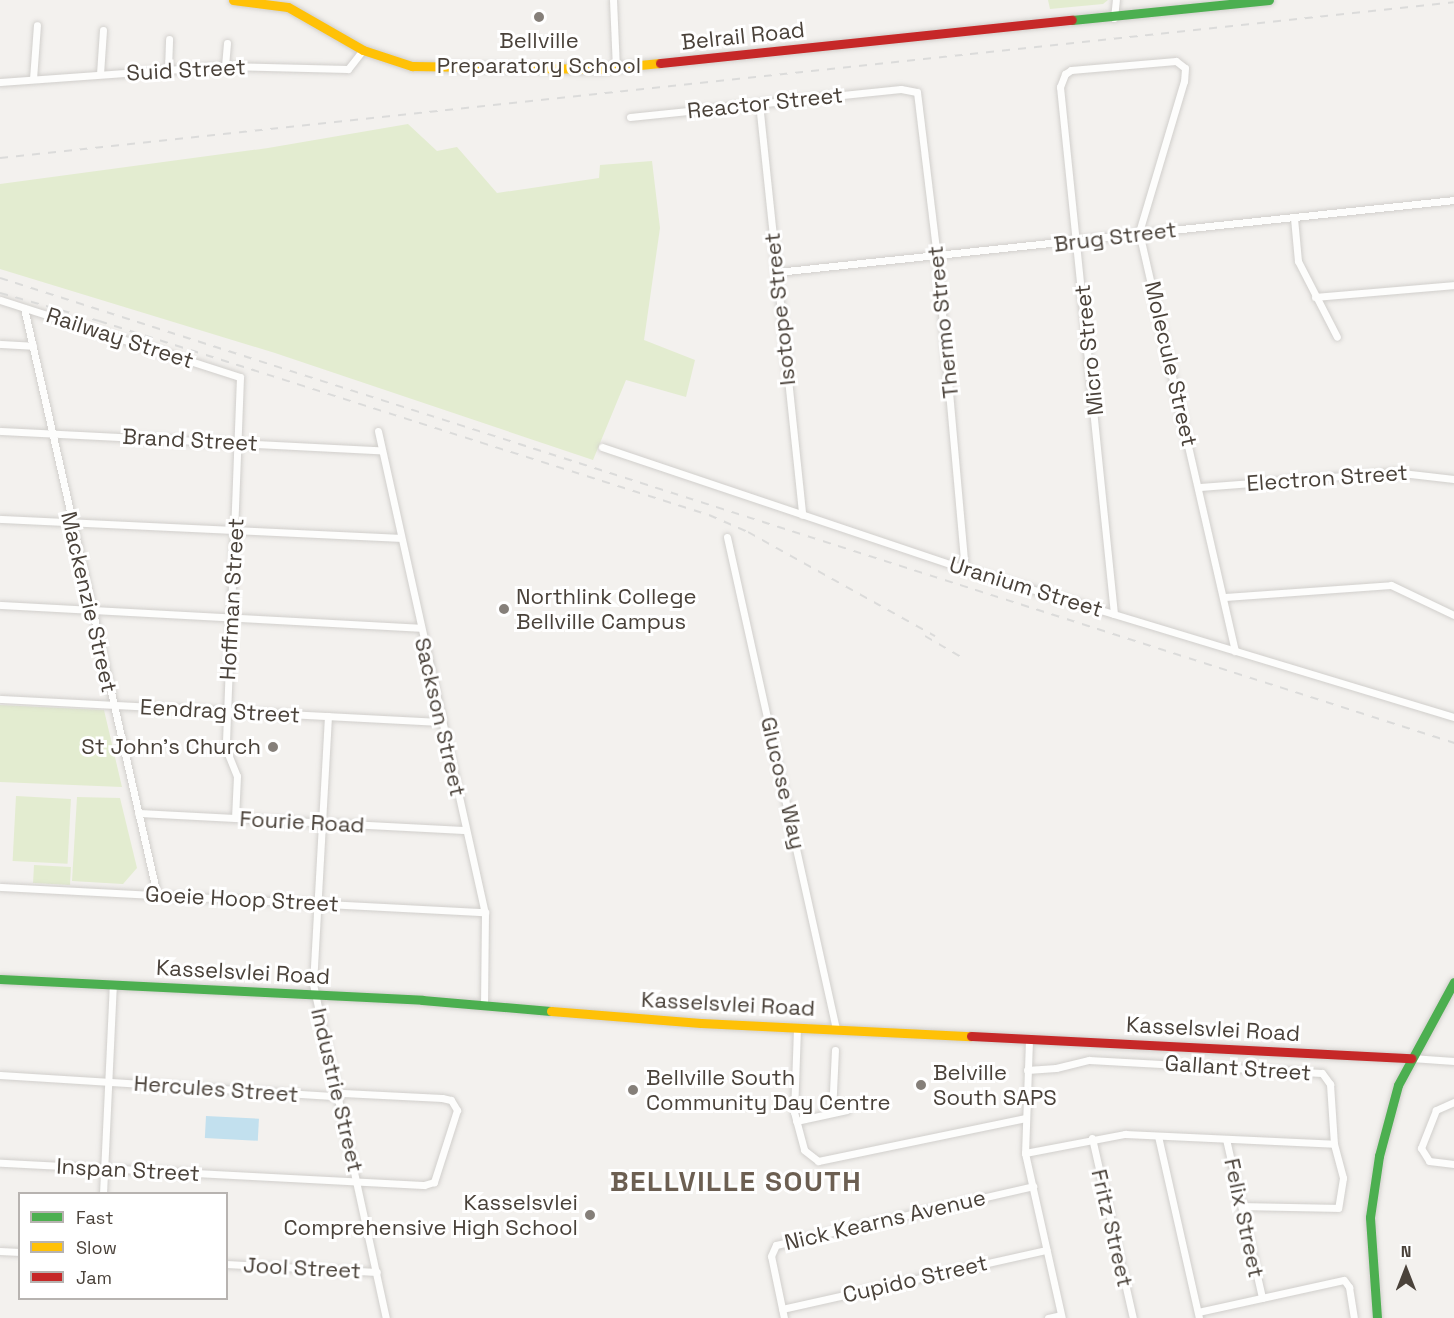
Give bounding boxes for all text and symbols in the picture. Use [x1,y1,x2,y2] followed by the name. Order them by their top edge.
[532,10,546,24] marker: Bellville Preparatory School
[680,16,806,56] street label: Belrail Road
[437,27,641,78] place label: Bellville Preparatory School
[126,54,246,86] street label: Suid Street
[686,82,844,124] street label: Reactor Street
[1052,216,1178,258] street label: Brug Street
[759,231,801,387] street label: Isotope Street
[922,244,964,400] street label: Thermo Street
[1139,279,1203,449] street label: Molecule Street
[1069,283,1109,417] street label: Micro Street
[43,302,197,374] street label: Railway Street
[122,423,258,457] street label: Brand Street
[1246,459,1408,497] street label: Electron Street
[55,509,123,695] street label: Mackenzie Street
[215,517,249,681] street label: Hoffman Street
[946,551,1106,623] street label: Uranium Street
[516,583,697,634] place label: Northlink College Bellville Campus
[497,602,511,616] marker: Northlink College Bellville Campus
[409,635,471,799] street label: Sackson Street
[139,694,301,728] street label: Eendrag Street
[755,714,811,852] street label: Glucose Way
[81,734,261,760] place label: St John's Church
[266,740,280,754] marker: St John's Church
[239,806,365,838] street label: Fourie Road
[144,881,340,917] street label: Goeie Hoop Street
[155,954,331,990] street label: Kasselsvlei Road
[640,986,816,1022] street label: Kasselsvlei Road
[305,1005,369,1175] street label: Industrie Street
[1125,1011,1301,1047] street label: Kasselsvlei Road
[1164,1050,1312,1086] street label: Gallant Street
[933,1059,1057,1110] place label: Belville South SAPS
[646,1064,890,1116] place label: Bellville South Community Day Centre
[133,1070,299,1108] street label: Hercules Street
[914,1078,928,1092] marker: Belville South SAPS
[624,1081,642,1099] marker: Bellville South Community Day Centre
[56,1153,200,1187] street label: Inspan Street
[1218,1156,1270,1280] street label: Felix Street
[610,1164,862,1198] district label: BELLVILLE SOUTH
[1086,1167,1138,1289] street label: Fritz Street
[782,1184,988,1256] street label: Nick Kearns Avenue
[283,1189,578,1240] place label: Kasselsvlei Comprehensive High School
[18,1192,228,1300] legend
[76,1206,113,1229] text: Fast
[583,1208,597,1222] marker: Kasselsvlei Comprehensive High School
[76,1236,117,1259] text: Slow
[1376,1240,1436,1300] north arrow
[1401,1241,1411,1262] text: N
[840,1250,990,1308] street label: Cupido Street
[242,1252,362,1284] street label: Jool Street
[76,1266,112,1289] text: Jam

